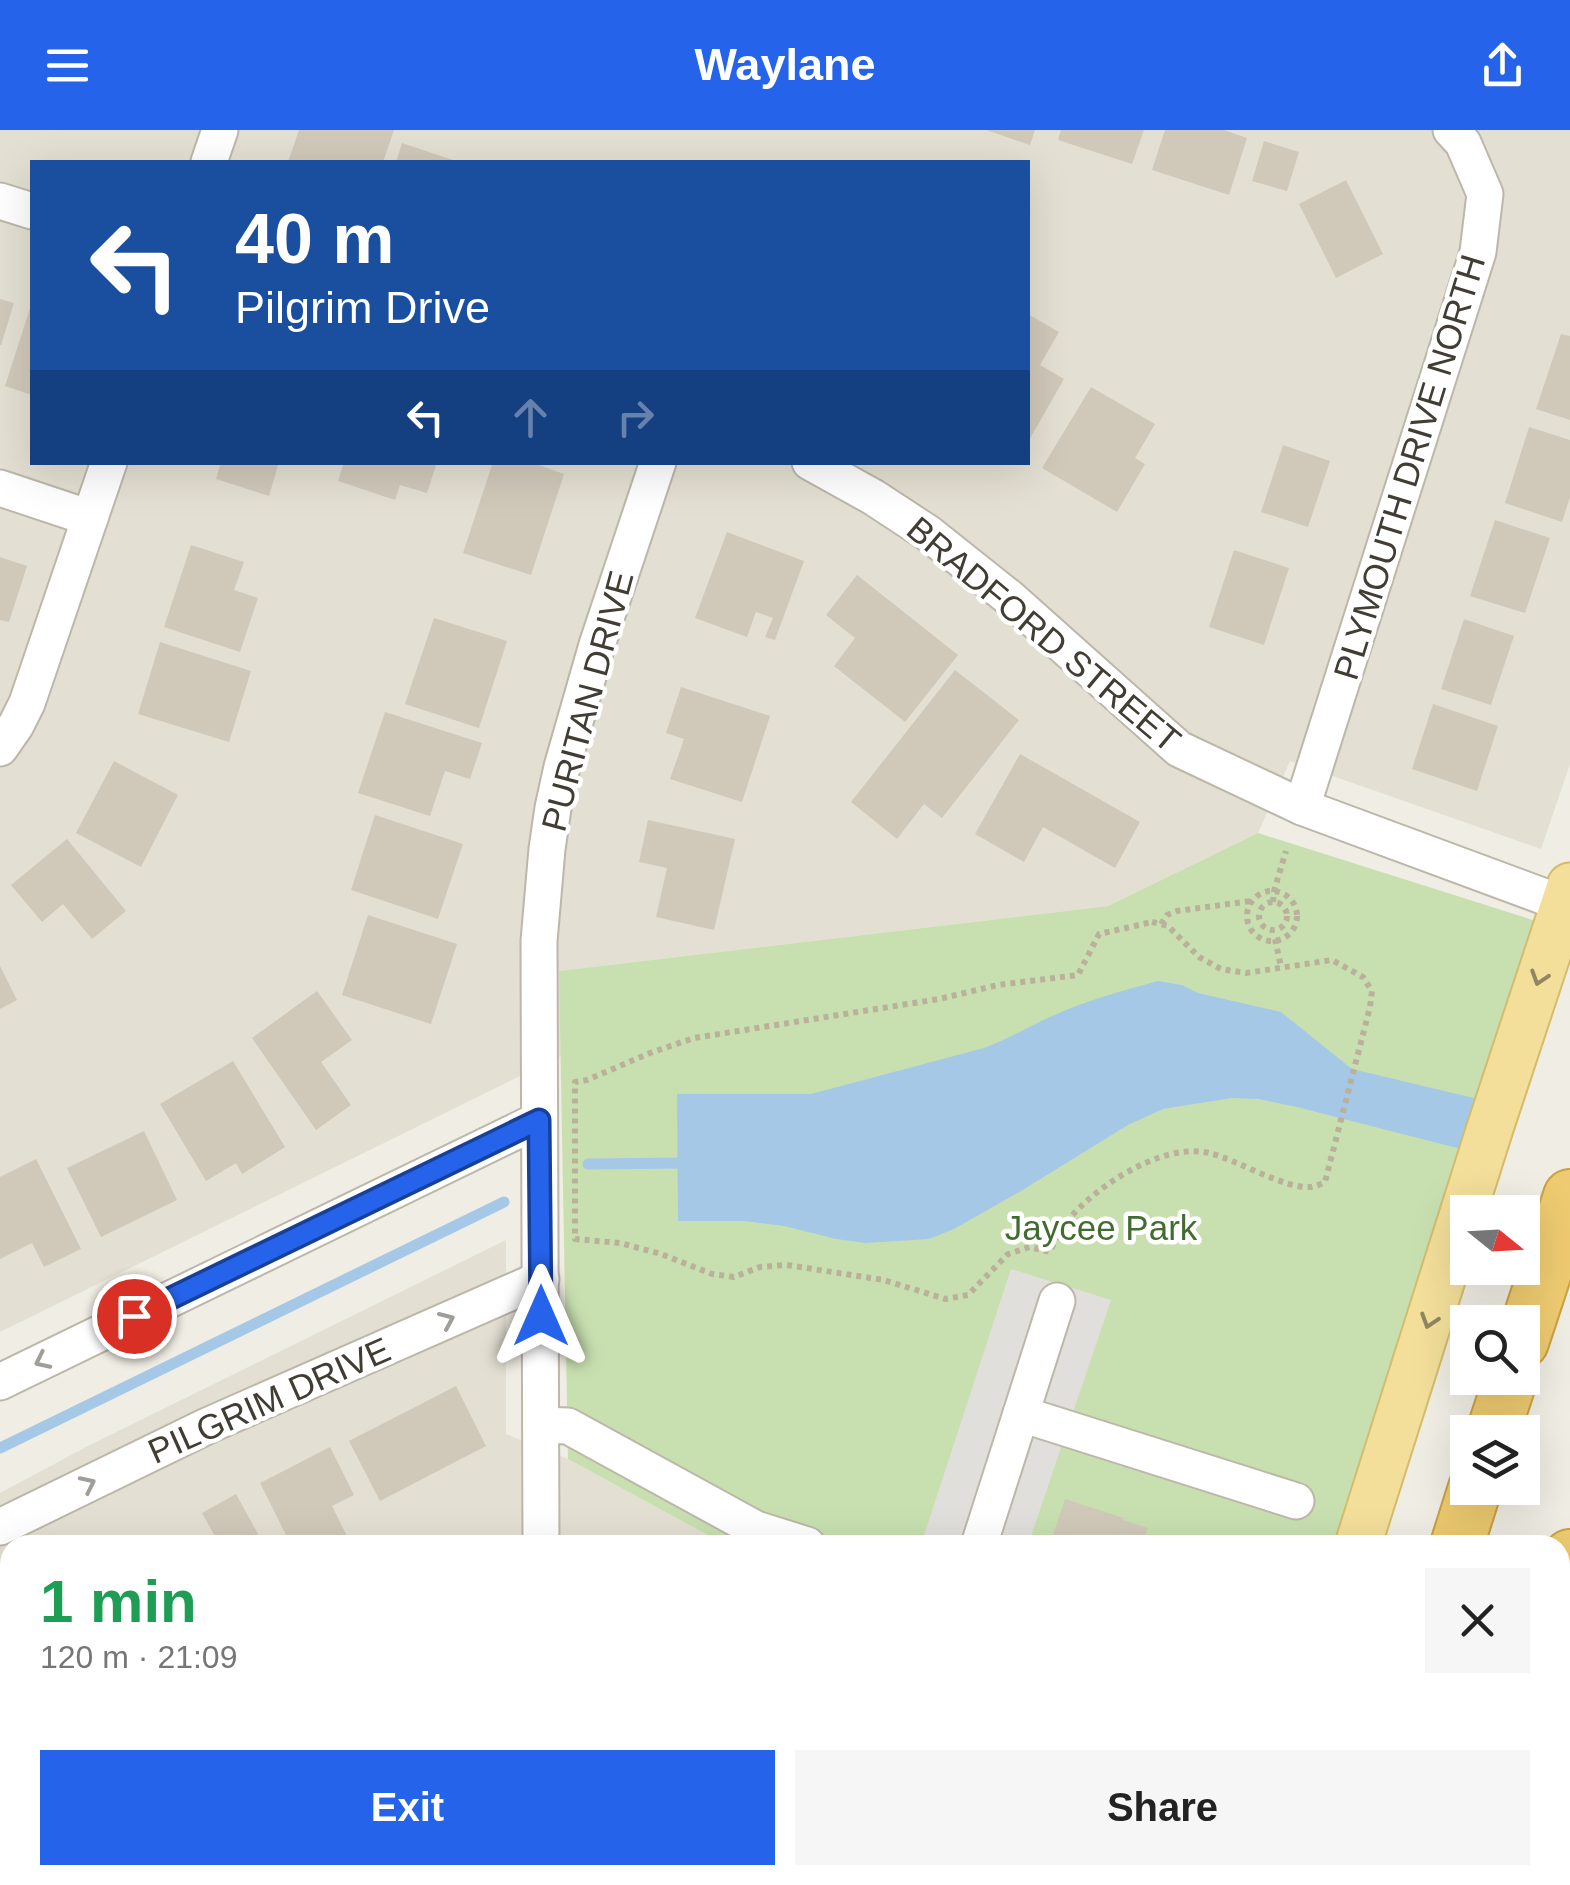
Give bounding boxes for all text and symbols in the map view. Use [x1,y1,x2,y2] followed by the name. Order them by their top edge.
[40,38,95,93] icon: menu
[1475,38,1530,93] icon: share
[695,39,875,90] text: Waylane
[70,200,200,330] icon: left
[235,200,395,278] text: 40 m
[1326,250,1492,684] street label: PLYMOUTH DRIVE NORTH
[235,282,490,333] text: Pilgrim Drive
[398,390,453,445] icon: left
[503,390,558,445] icon: ahead
[608,390,663,445] icon: right
[900,508,1188,760] street label: BRADFORD STREET
[534,567,640,835] street label: PURITAN DRIVE
[1531,969,1551,986] one-way arrow
[1450,1195,1540,1285] north arrow
[1450,1195,1540,1505] map controls
[1005,1208,1198,1247] park label: Jaycee Park
[489,1264,593,1368] position arrow
[92,1274,177,1359] pin
[107,1289,162,1344] icon: arrive
[1450,1305,1540,1395] button: search
[437,1312,455,1332] one-way arrow
[1420,1312,1441,1329] one-way arrow
[142,1329,396,1471] street label: PILGRIM DRIVE
[35,1349,53,1369] one-way arrow
[1450,1415,1540,1505] button: layers
[78,1477,96,1497] one-way arrow
[40,1568,197,1635] text: 1 min
[1425,1568,1530,1673] button: close
[40,1639,237,1675] text: 120 m · 21:09
[40,1750,775,1865] button: Exit
[795,1750,1530,1865] button: Share

